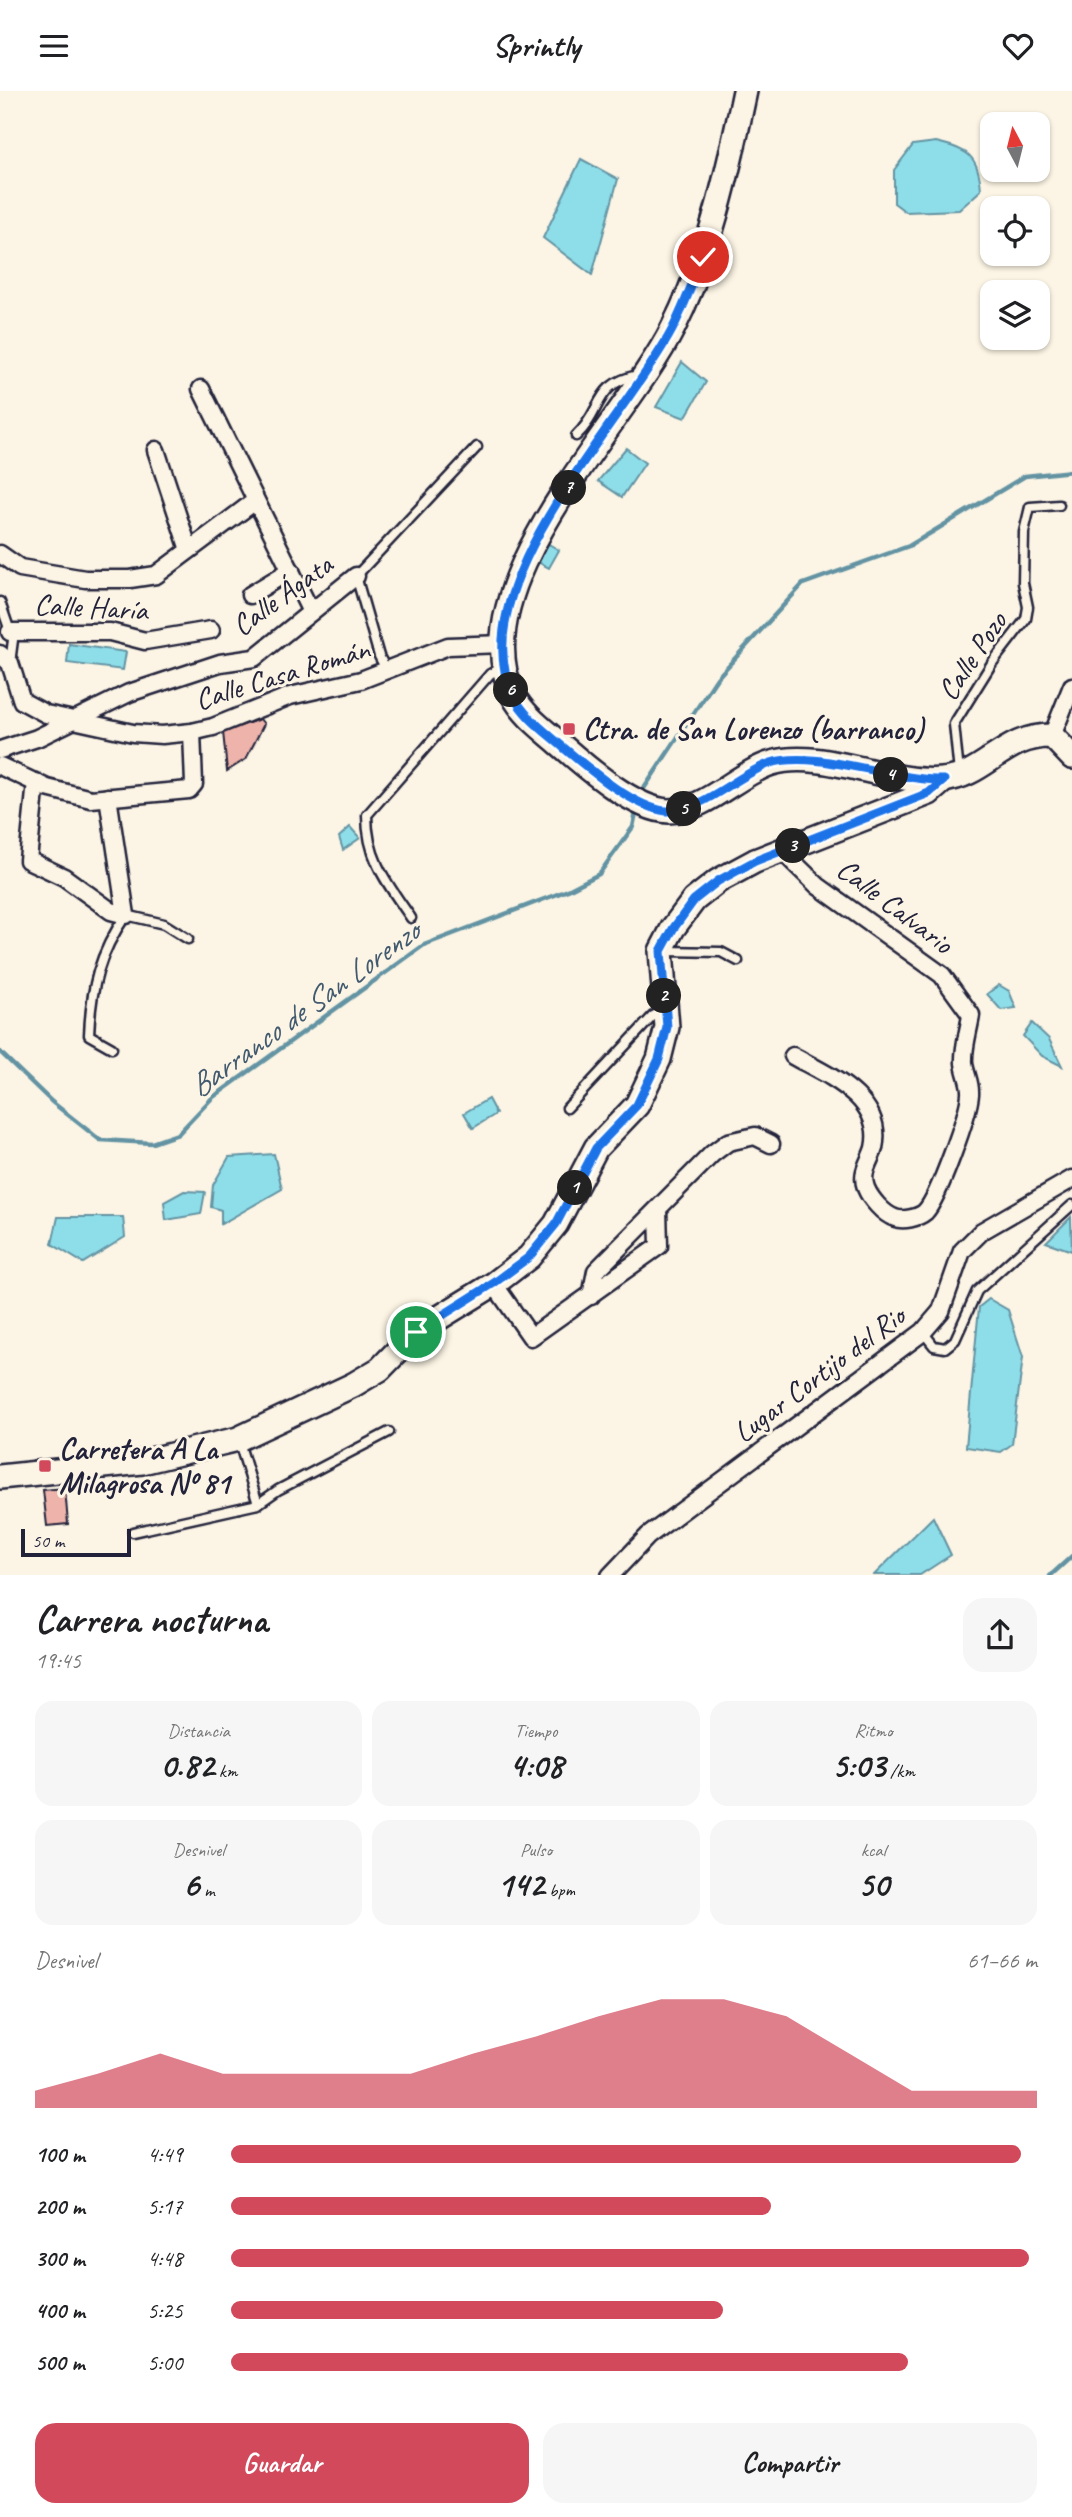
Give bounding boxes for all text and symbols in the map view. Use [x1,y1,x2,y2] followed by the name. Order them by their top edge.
[492,25,580,66] text: Sprintly
[35,27,73,65] icon: menu
[999,27,1037,65] icon: heart
[980,112,1050,182] north arrow
[980,112,1050,350] map controls
[980,196,1050,266] button: locate
[673,227,733,287] pin
[684,238,722,276] icon: check
[980,280,1050,350] button: layers
[552,471,586,505] pin: 7
[564,475,573,499] text: 7
[224,545,341,644] street label: Calle Ágata
[33,585,150,629] street label: Calle Haría
[929,603,1016,708] street label: Calle Pozo
[190,629,375,719] street label: Calle Casa Román
[494,673,528,707] pin: 6
[506,677,515,701] text: 6
[583,710,926,748] place label: Ctra. de San Lorenzo (barranco)
[561,721,577,737] marker: Ctra. de San Lorenzo (barranco)
[874,757,908,793] pin: 4
[886,762,895,786] text: 4
[666,791,702,827] pin: 5
[679,796,688,820] text: 5
[776,829,810,863] pin: 3
[788,833,797,857] text: 3
[829,850,962,963] street label: Calle Calvario
[181,908,432,1106] water label: Barranco de San Lorenzo
[646,979,682,1013] pin: 2
[659,983,668,1007] text: 2
[558,1171,592,1205] pin: 1
[570,1175,579,1199] text: 1
[726,1295,915,1451] street label: Lugar Cortijo del Rio
[386,1302,446,1362] pin
[397,1313,435,1351] icon: arrive
[59,1430,233,1502] place label: Carretera A La Milagrosa Nº 81
[37,1458,53,1474] marker: Carretera A La Milagrosa Nº 81
[21,1527,131,1558] scale bar
[32,1529,64,1553] text: 50 m
[35,1596,268,1643] text: Carrera nocturna
[963,1598,1037,1672] button: share
[35,1646,81,1675] text: 19:45
[167,1719,230,1743] text: Distancia
[515,1719,557,1743] text: Tiempo
[854,1719,893,1743] text: Ritmo
[160,1743,214,1788] text: 0.82
[509,1743,563,1788] text: 4:08
[832,1743,885,1788] text: 5:03
[214,1759,237,1783] text: km
[885,1759,915,1783] text: /km
[173,1838,224,1862] text: Desnivel
[520,1838,552,1862] text: Pulso
[861,1838,886,1862] text: kcal
[183,1862,199,1907] text: 6
[497,1862,544,1907] text: 142
[858,1862,889,1907] text: 50
[199,1878,215,1902] text: m
[544,1878,575,1902] text: bpm
[35,1946,97,1975] text: Desnivel
[967,1946,1037,1975] text: 61–66 m
[35,2140,85,2169] text: 100 m
[147,2140,183,2169] text: 4:49
[35,2192,85,2221] text: 200 m
[147,2192,183,2221] text: 5:17
[35,2244,85,2273] text: 300 m
[147,2244,183,2273] text: 4:48
[35,2296,85,2325] text: 400 m
[147,2296,183,2325] text: 5:25
[35,2348,84,2377] text: 500 m
[147,2348,183,2377] text: 5:00
[35,2423,529,2503] button: Guardar
[543,2423,1037,2503] button: Compartir

